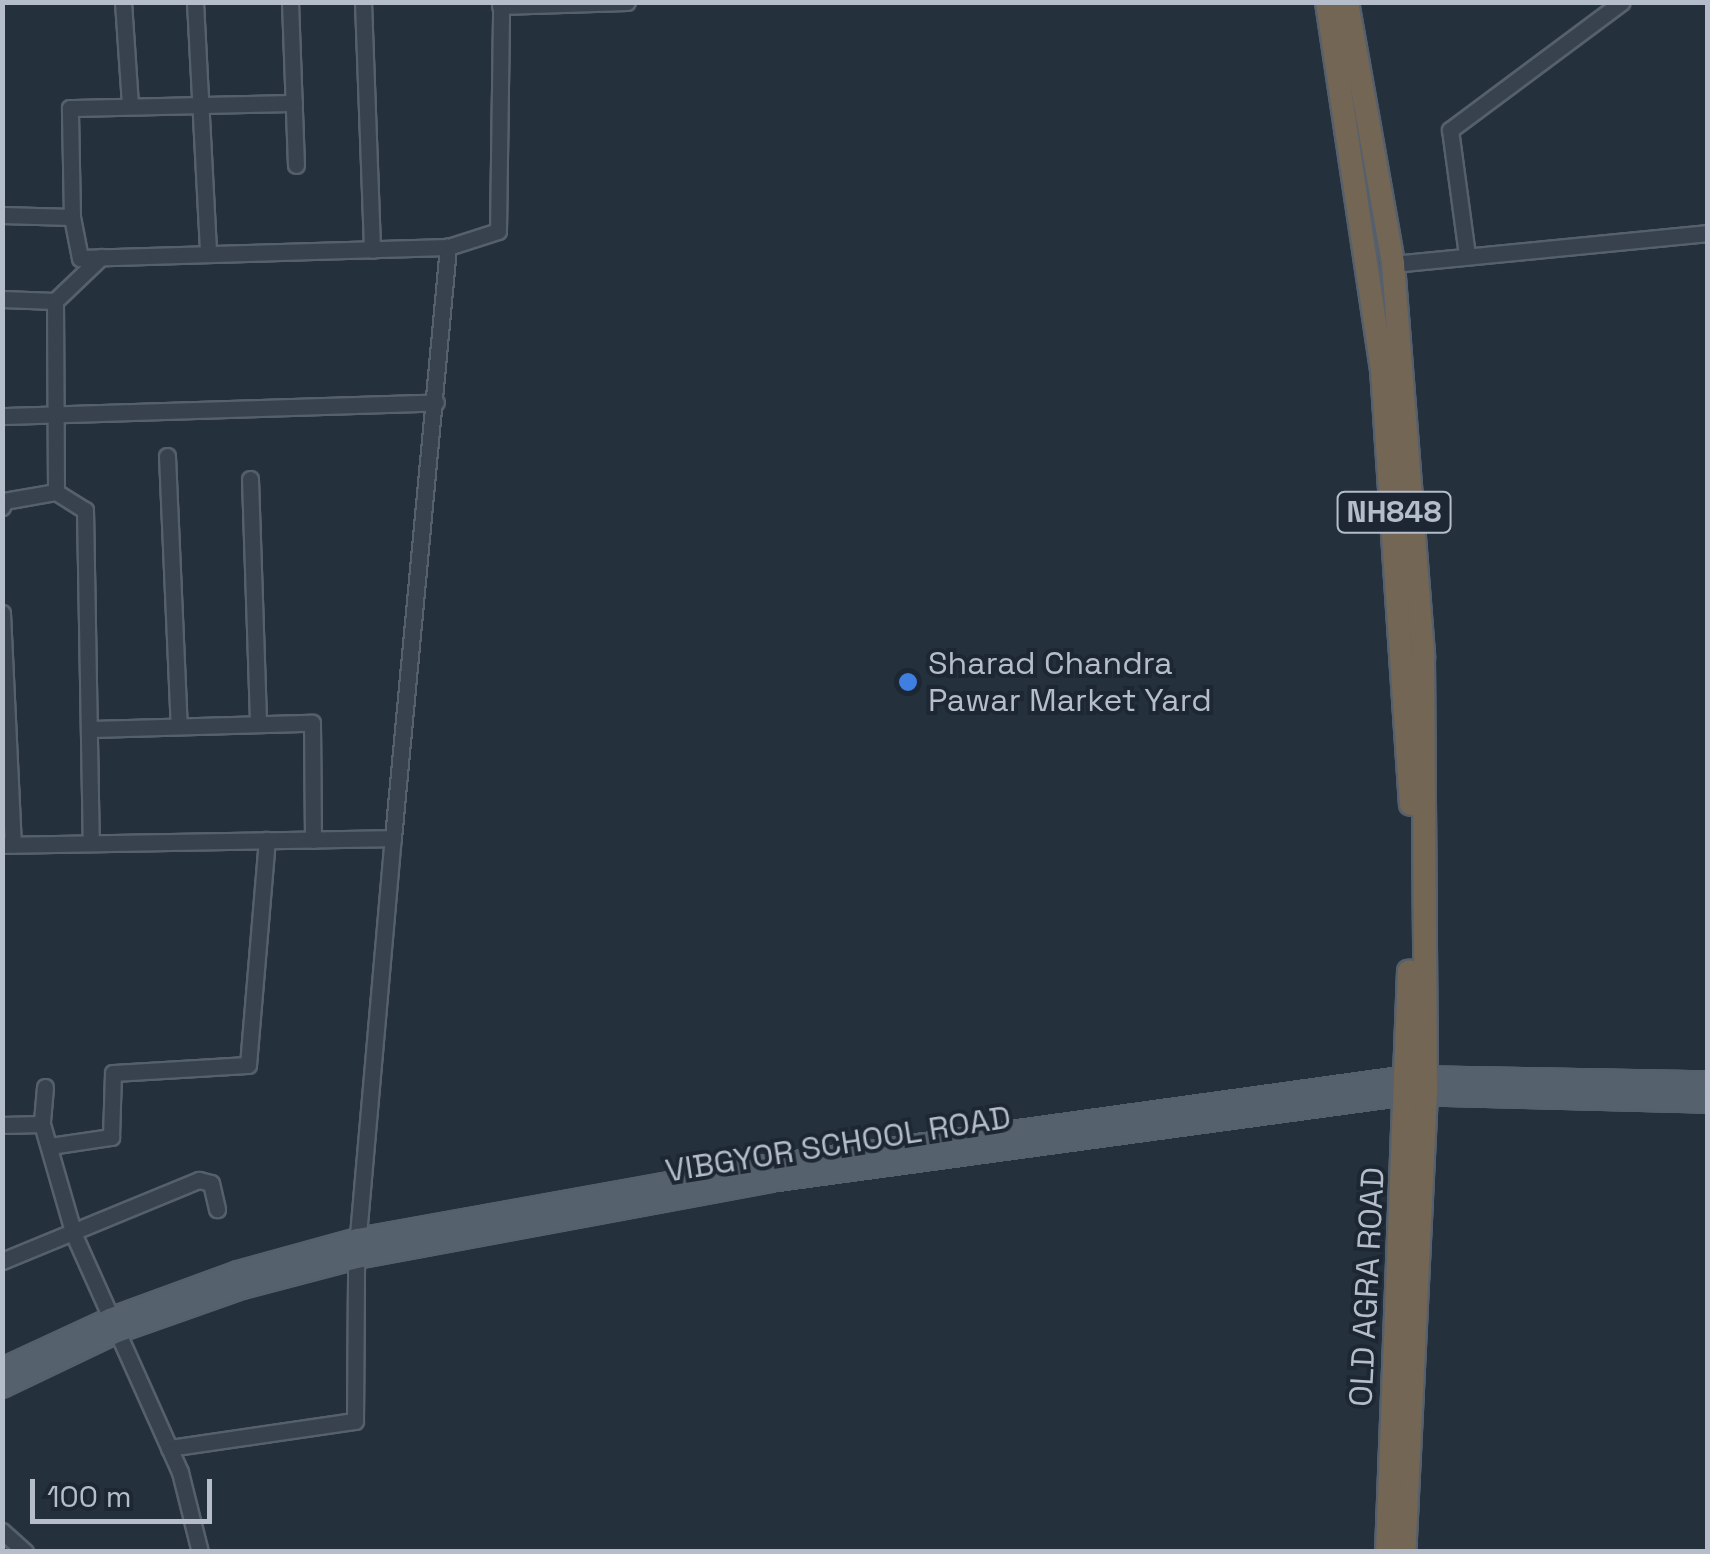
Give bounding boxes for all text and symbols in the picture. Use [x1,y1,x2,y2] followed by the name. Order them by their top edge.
[1336,487,1452,537] road number: NH848
[928,645,1212,720] place label: Sharad Chandra Pawar Market Yard
[897,671,919,693] marker: Sharad Chandra Pawar Market Yard
[662,1098,1014,1190] street label: VIBGYOR SCHOOL ROAD
[1342,1166,1392,1408] street label: OLD AGRA ROAD
[35,1459,218,1521] scale bar
[47,1477,132,1516] text: 100 m

